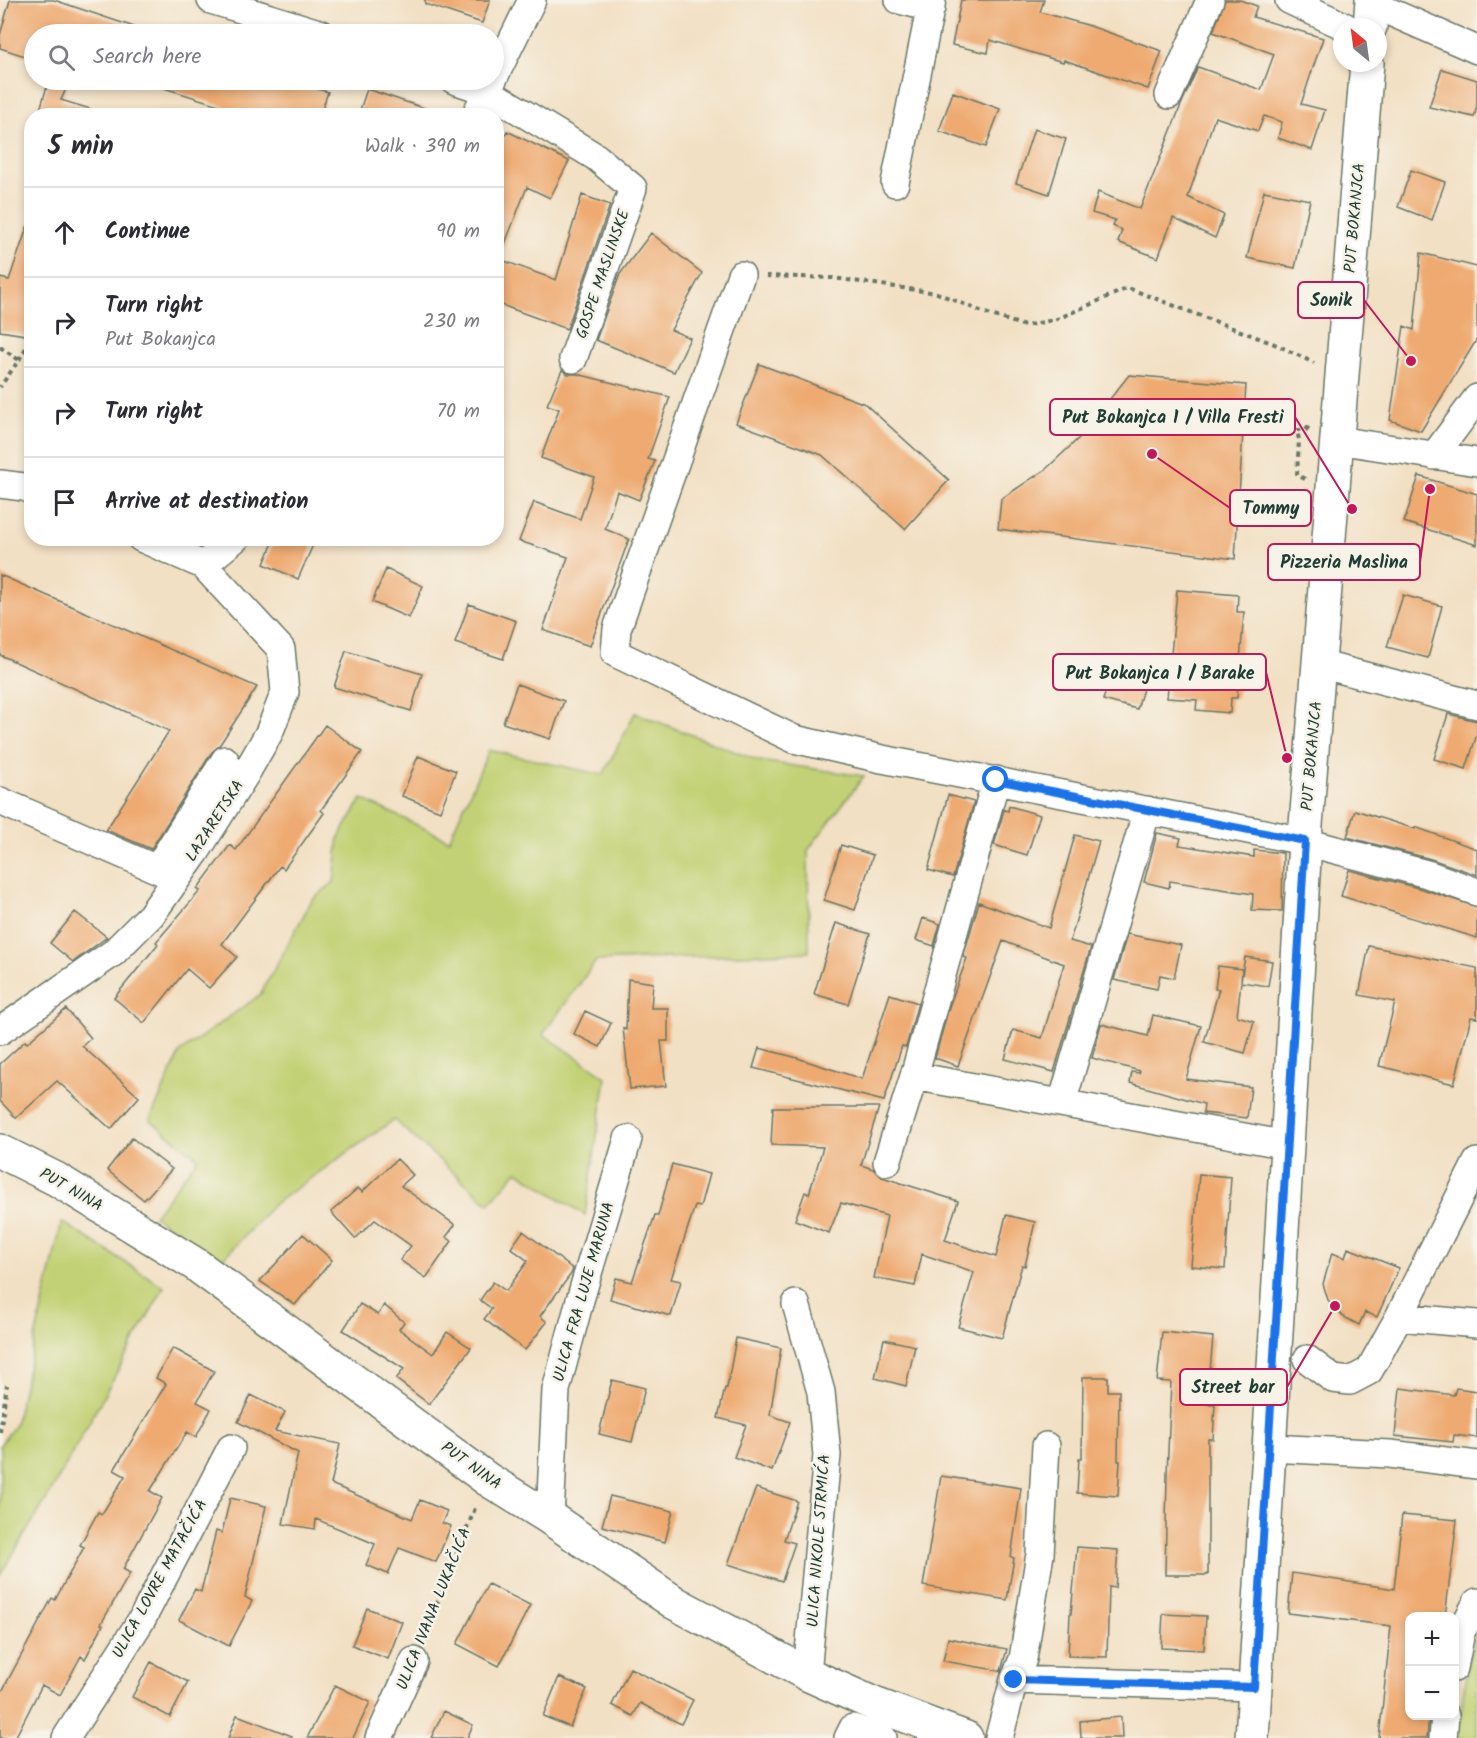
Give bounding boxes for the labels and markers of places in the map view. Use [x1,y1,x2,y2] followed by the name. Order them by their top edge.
[1298,282,1364,318] callout: Sonik
[1050,399,1295,435] callout: Put Bokanjca 1 / Villa Fresti
[1230,490,1311,526] callout: Tommy
[1268,544,1420,580] callout: Pizzeria Maslina
[1053,654,1266,690] callout: Put Bokanjca 1 / Barake
[1180,1369,1287,1405] callout: Street bar

